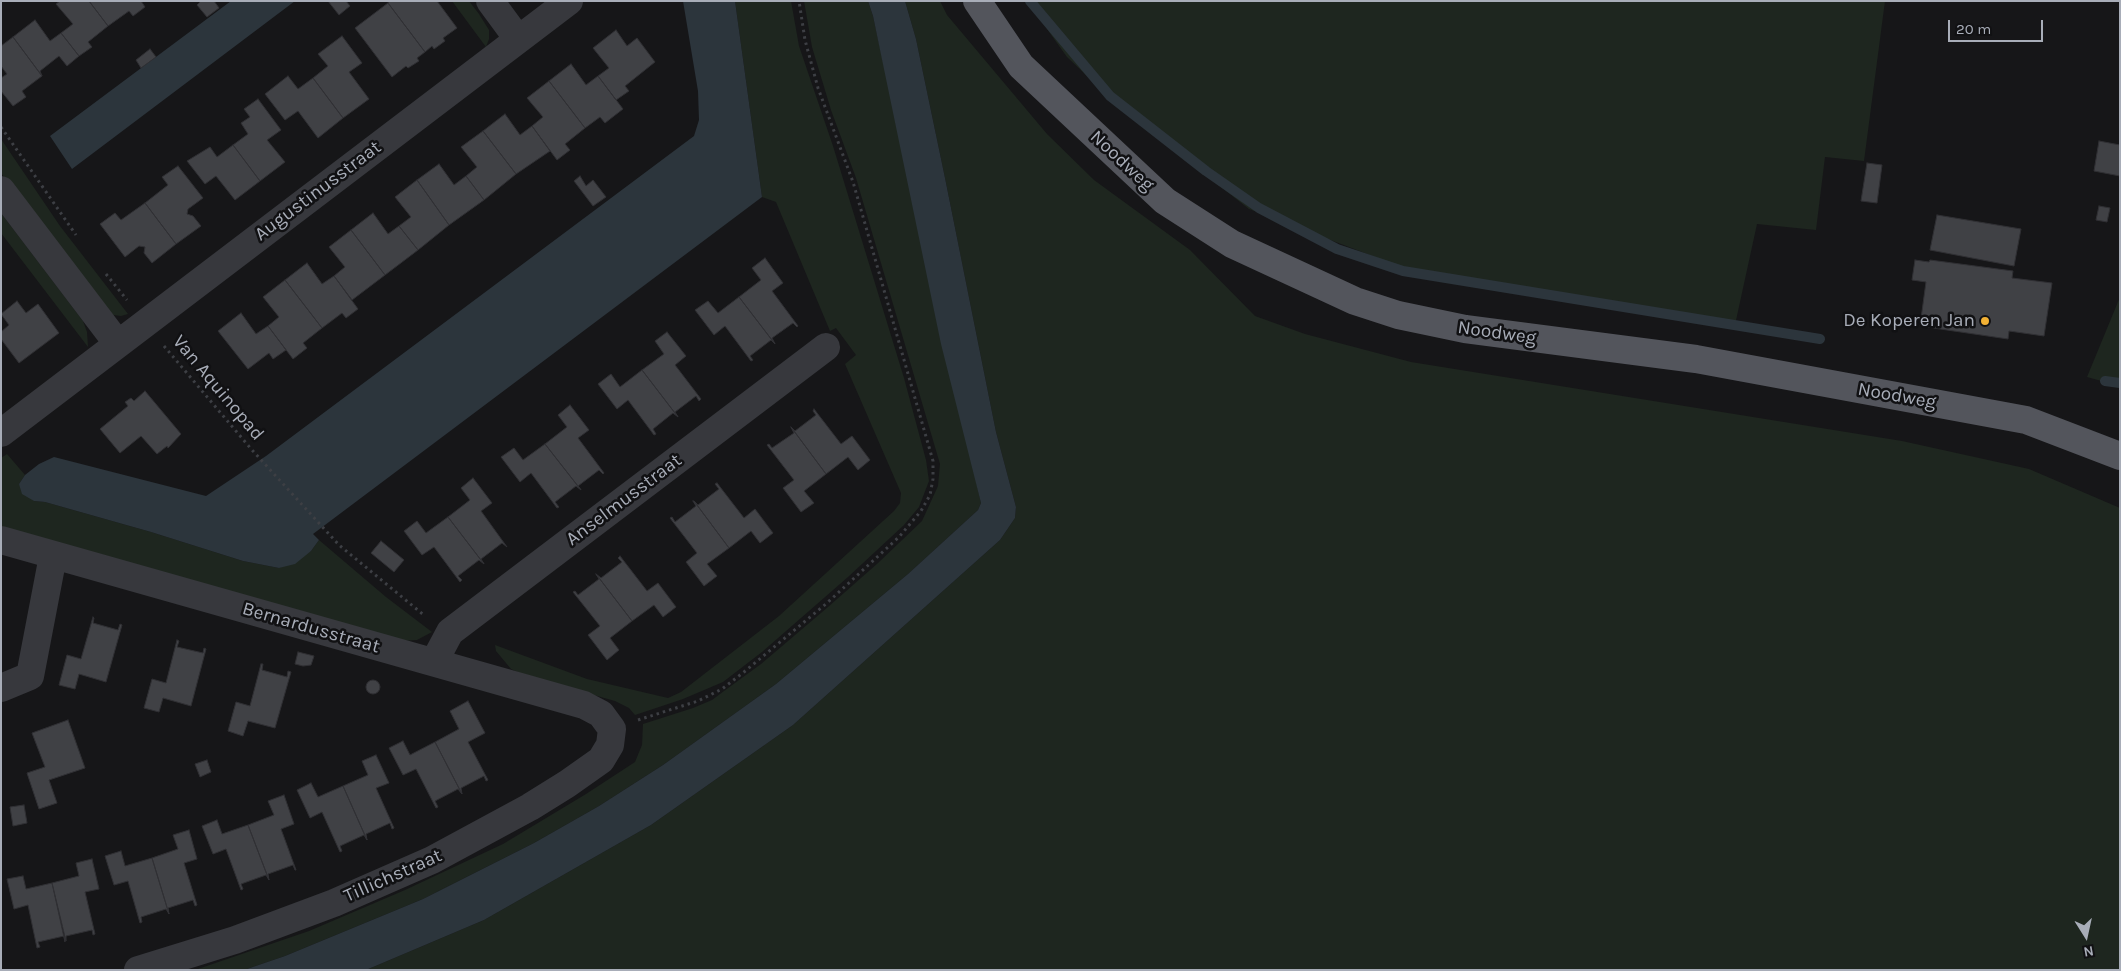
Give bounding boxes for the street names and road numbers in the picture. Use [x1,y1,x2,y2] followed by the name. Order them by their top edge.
[1085,126,1159,196] street label: Noodweg
[250,136,386,246] street label: Augustinusstraat
[1456,316,1538,350] street label: Noodweg
[167,331,269,445] street label: Van Aquinopad
[1856,378,1938,414] street label: Noodweg
[562,449,686,551] street label: Anselmusstraat
[240,597,382,659] street label: Bernardusstraat
[340,844,446,908] street label: Tillichstraat

